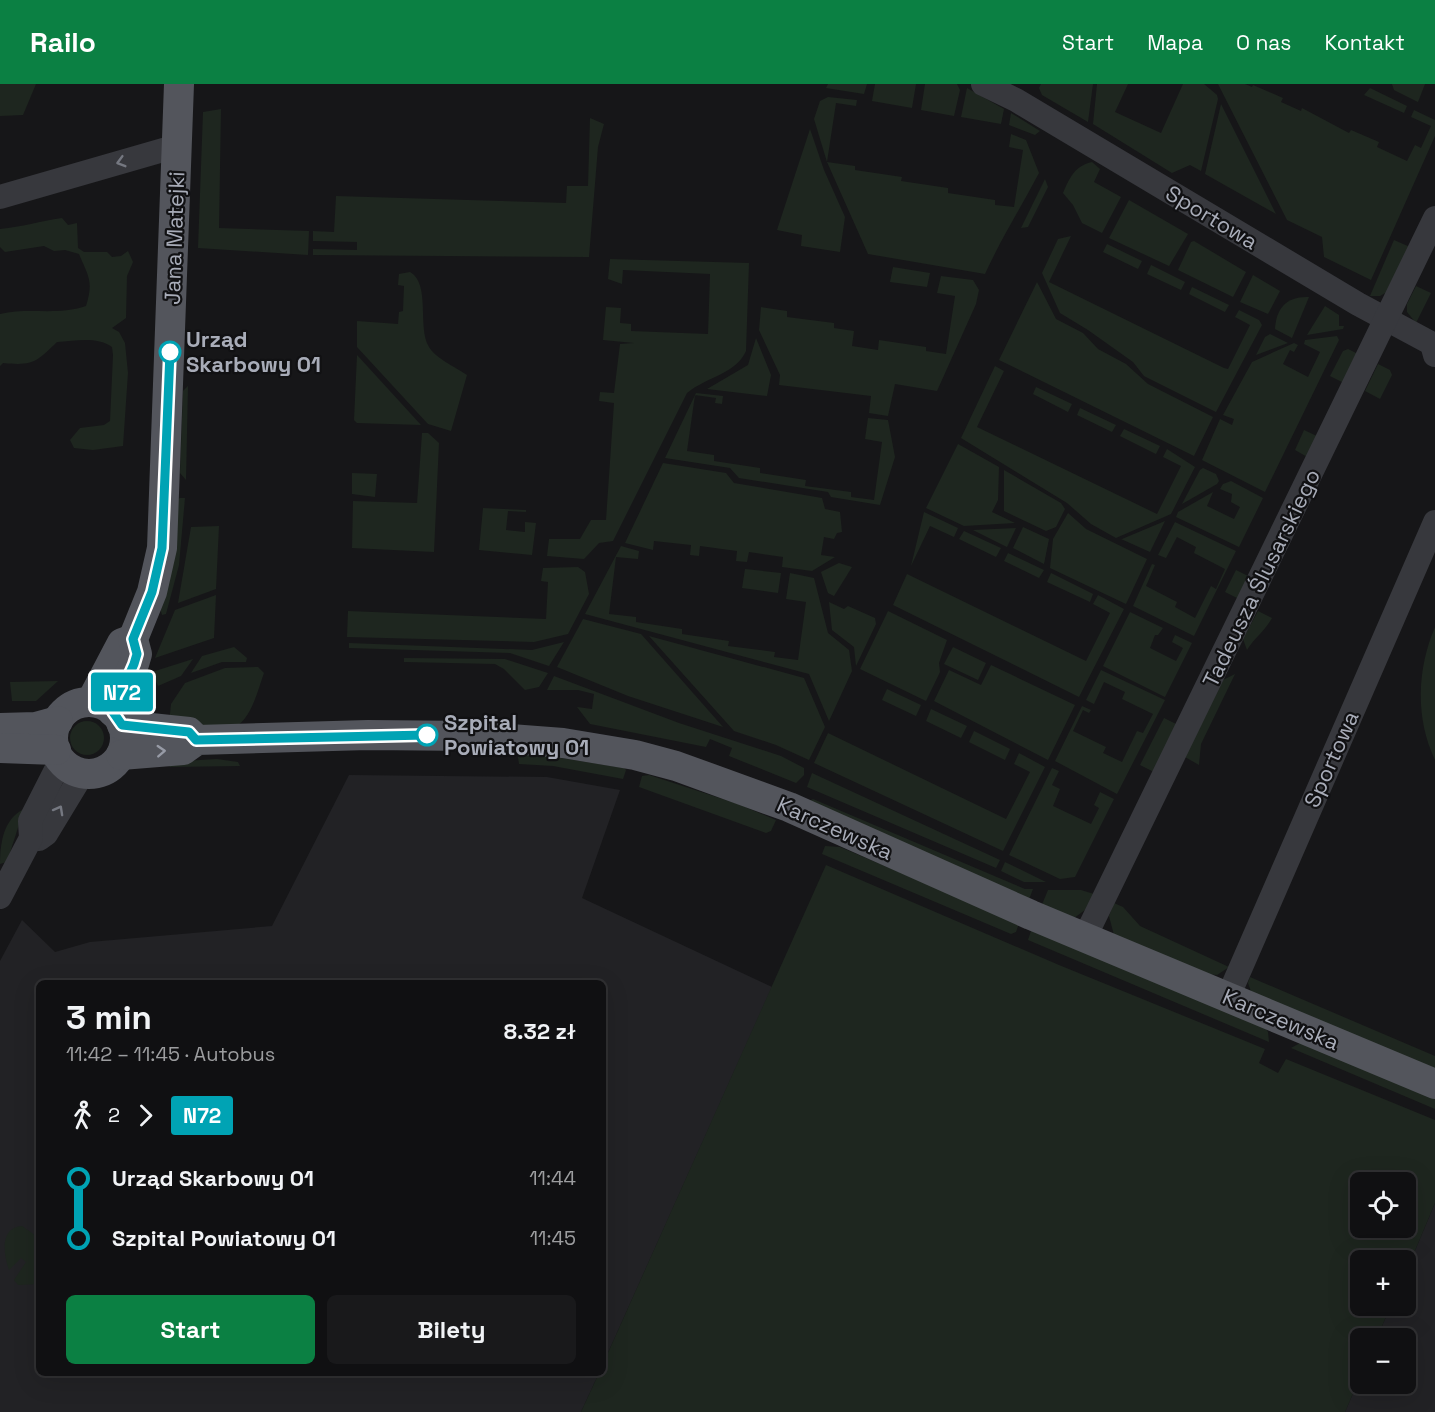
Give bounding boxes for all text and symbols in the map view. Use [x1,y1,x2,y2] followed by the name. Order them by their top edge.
[30,24,96,60] text: Railo
[1062,29,1114,56] text: Start
[1147,29,1203,56] text: Mapa
[1236,29,1291,56] text: O nas
[1324,29,1405,56] text: Kontakt
[116,155,126,167] one-way arrow
[158,171,190,305] street label: Jana Matejki
[1161,179,1264,256] street label: Sportowa
[186,325,321,378] place label: Urząd Skarbowy 01
[159,341,181,363] marker: Urząd Skarbowy 01
[1196,464,1326,692] street label: Tadeusza Ślusarskiego
[88,672,156,712] line badge: N72
[103,679,141,706] text: N72
[1297,706,1365,812] street label: Sportowa
[444,708,589,761] place label: Szpital Powiatowy 01
[416,724,438,746] marker: Szpital Powiatowy 01
[156,745,165,758] one-way arrow
[773,790,898,866] street label: Karczewska
[52,806,63,816] one-way arrow
[1218,982,1344,1056] street label: Karczewska
[66,997,152,1039] text: 3 min
[504,1017,576,1045] text: 8.32 zł
[66,1041,275,1067] text: 11:42 – 11:45 · Autobus
[66,1099,99,1132] icon: walk
[129,1099,162,1132] icon: forward
[108,1102,120,1128] text: 2
[183,1102,221,1129] text: N72
[112,1164,314,1192] text: Urząd Skarbowy 01
[529,1165,576,1191] text: 11:44
[1350,1172,1416,1394] map controls
[1350,1172,1416,1238] button: locate
[112,1224,336,1252] text: Szpital Powiatowy 01
[530,1225,576,1251] text: 11:45
[1350,1250,1416,1316] button: +
[66,1295,315,1364] button: Start
[327,1295,576,1364] button: Bilety
[1350,1328,1416,1394] button: −

